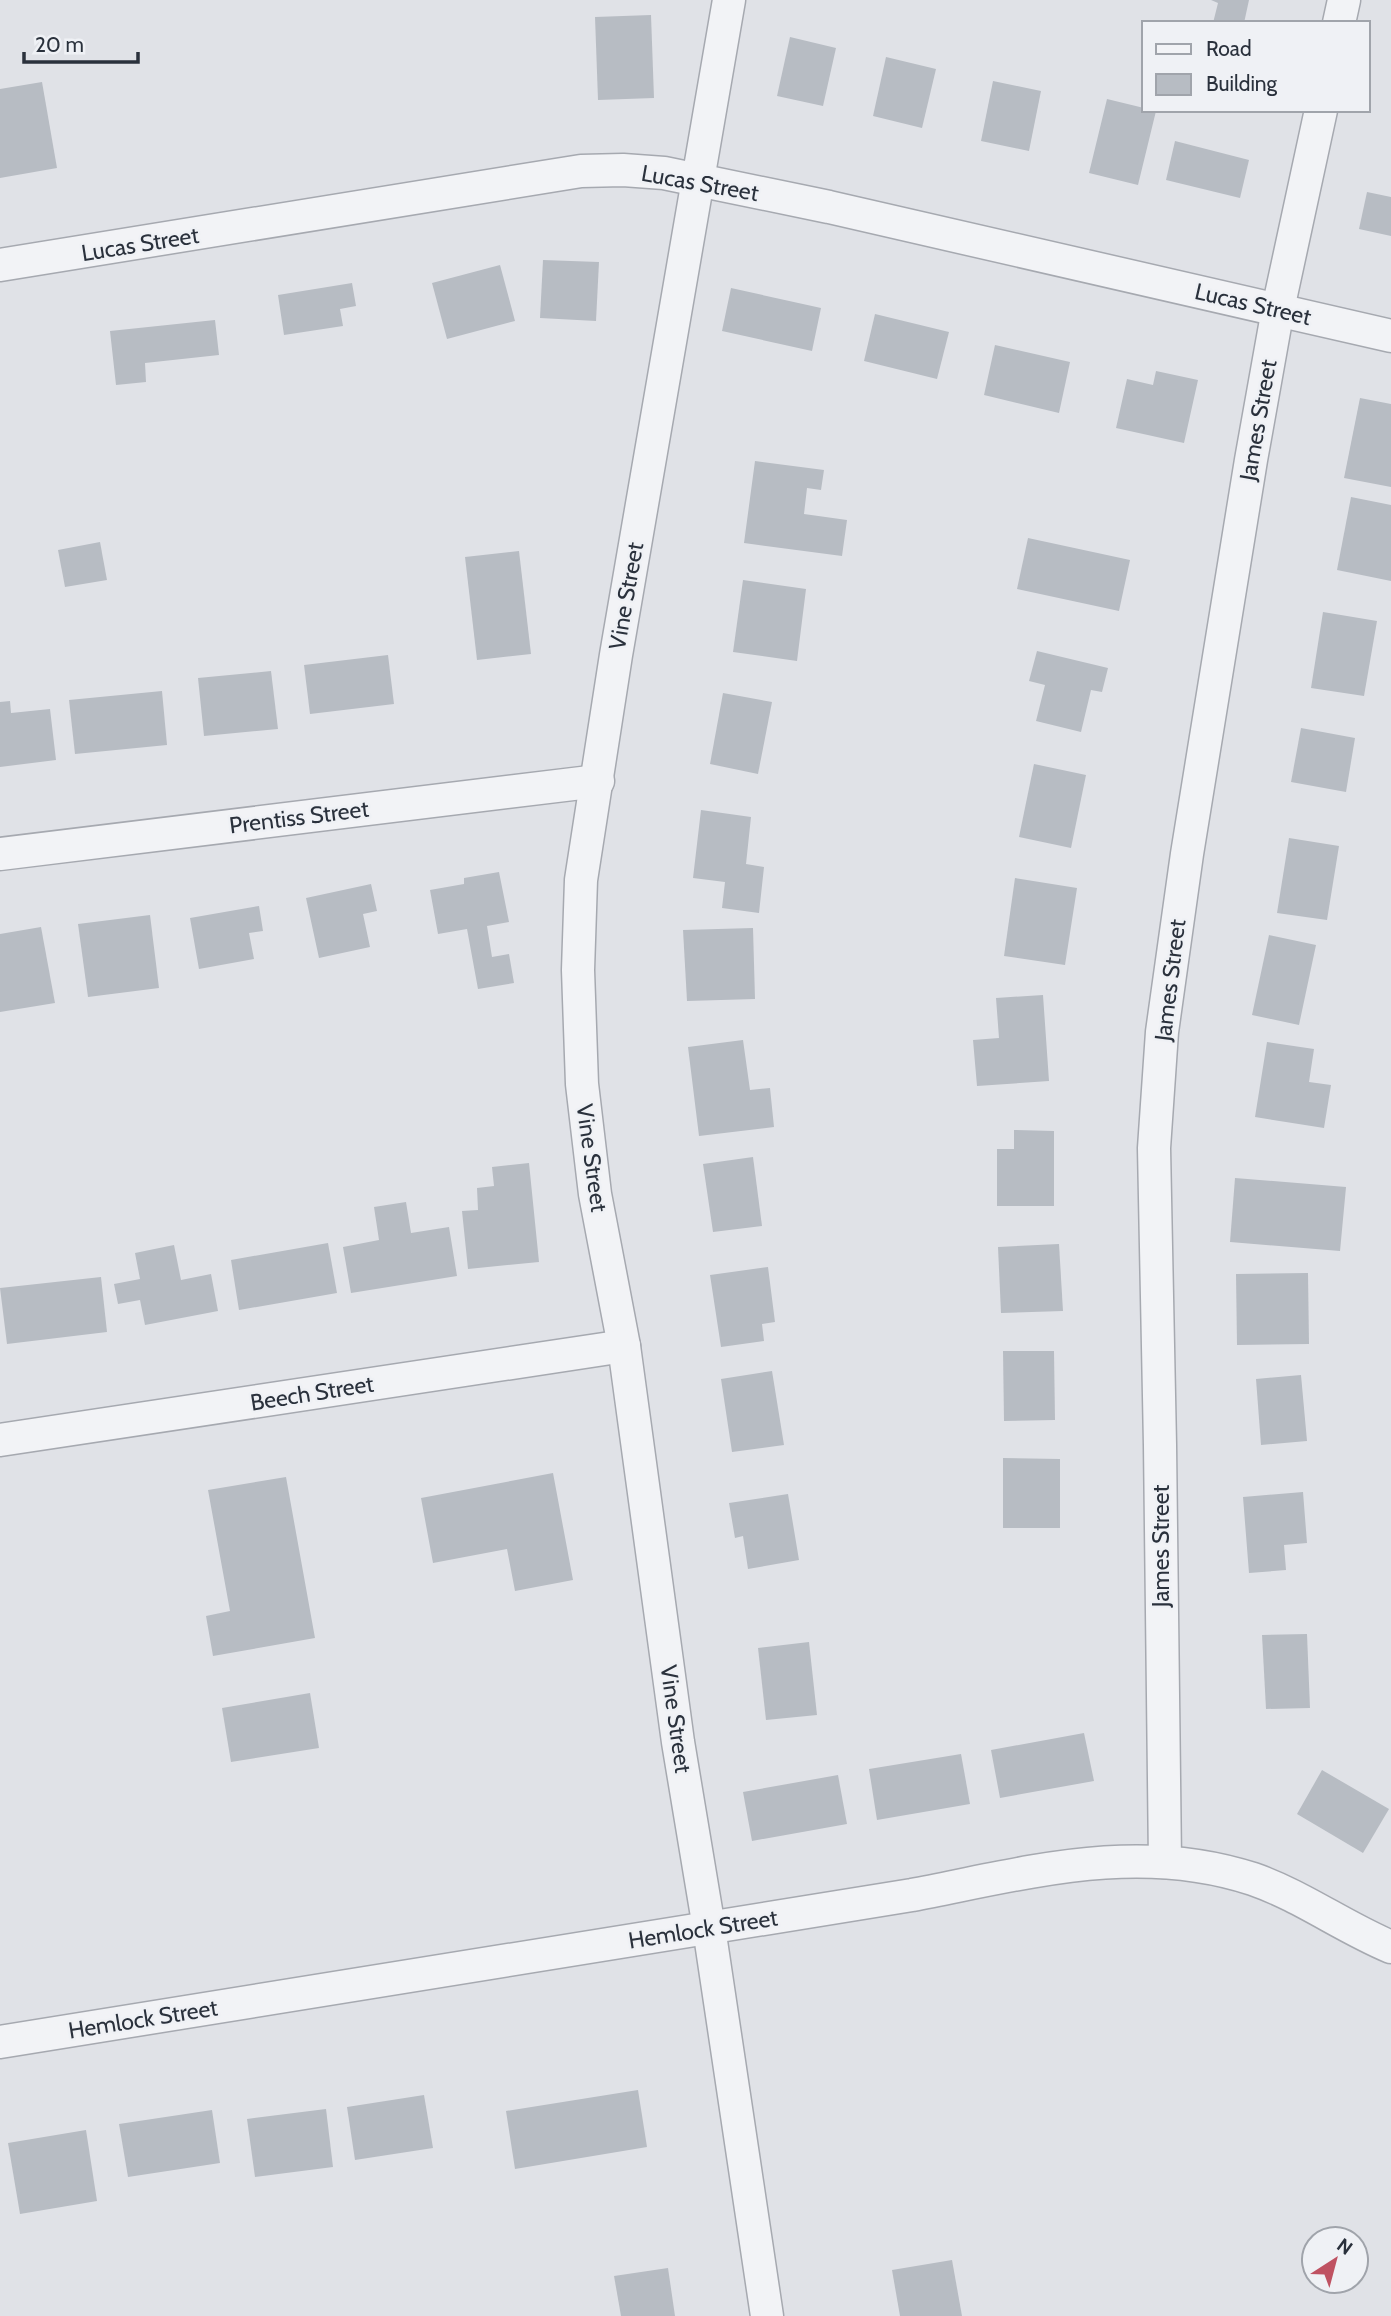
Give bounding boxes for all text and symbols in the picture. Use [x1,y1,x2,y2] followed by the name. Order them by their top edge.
[24,21,138,65] scale bar
[1142,21,1370,112] legend
[35,32,84,57] text: 20 m
[1206,36,1252,61] text: Road
[1206,71,1278,96] text: Building
[639,159,761,207] street label: Lucas Street
[79,221,201,267] street label: Lucas Street
[1192,277,1314,331] street label: Lucas Street
[1233,357,1282,484] street label: James Street
[603,540,649,652] street label: Vine Street
[228,795,371,839] street label: Prentiss Street
[1149,917,1191,1043] street label: James Street
[571,1102,613,1214] street label: Vine Street
[248,1369,376,1417] street label: Beech Street
[1147,1485,1175,1608] street label: James Street
[655,1663,697,1775] street label: Vine Street
[626,1903,780,1955] street label: Hemlock Street
[66,1993,220,2045] street label: Hemlock Street
[1300,2225,1370,2295] north arrow
[1333,2233,1357,2260] text: N

